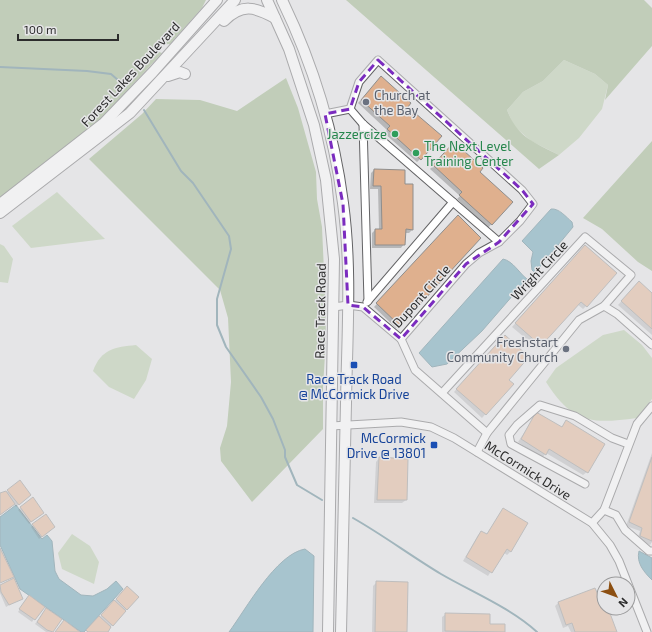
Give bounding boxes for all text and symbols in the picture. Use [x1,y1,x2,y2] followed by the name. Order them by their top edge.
[18,16,118,42] scale bar
[77,18,183,130] street label: Forest Lakes Boulevard
[24,22,56,36] text: 100 m
[374,87,430,118] place label: Church at the Bay
[361,97,371,107] marker: Church at the Bay
[327,126,387,142] place label: Jazzercize
[390,129,400,139] marker: Jazzercize
[424,138,514,169] place label: The Next Level Training Center
[411,148,421,158] marker: The Next Level Training Center
[507,237,571,303] street label: Wright Circle
[389,261,453,331] street label: Dupont Circle
[311,263,329,359] street label: Race Track Road
[446,334,558,365] place label: Freshstart Community Church
[561,344,571,354] marker: Freshstart Community Church
[349,360,359,370] marker: Race Track Road @ McCormick Drive
[298,371,410,402] place label: Race Track Road @ McCormick Drive
[347,430,426,461] place label: McCormick Drive @ 13801
[482,437,574,503] street label: McCormick Drive
[429,440,439,450] marker: McCormick Drive @ 13801
[596,576,636,616] north arrow
[616,596,631,610] text: N

